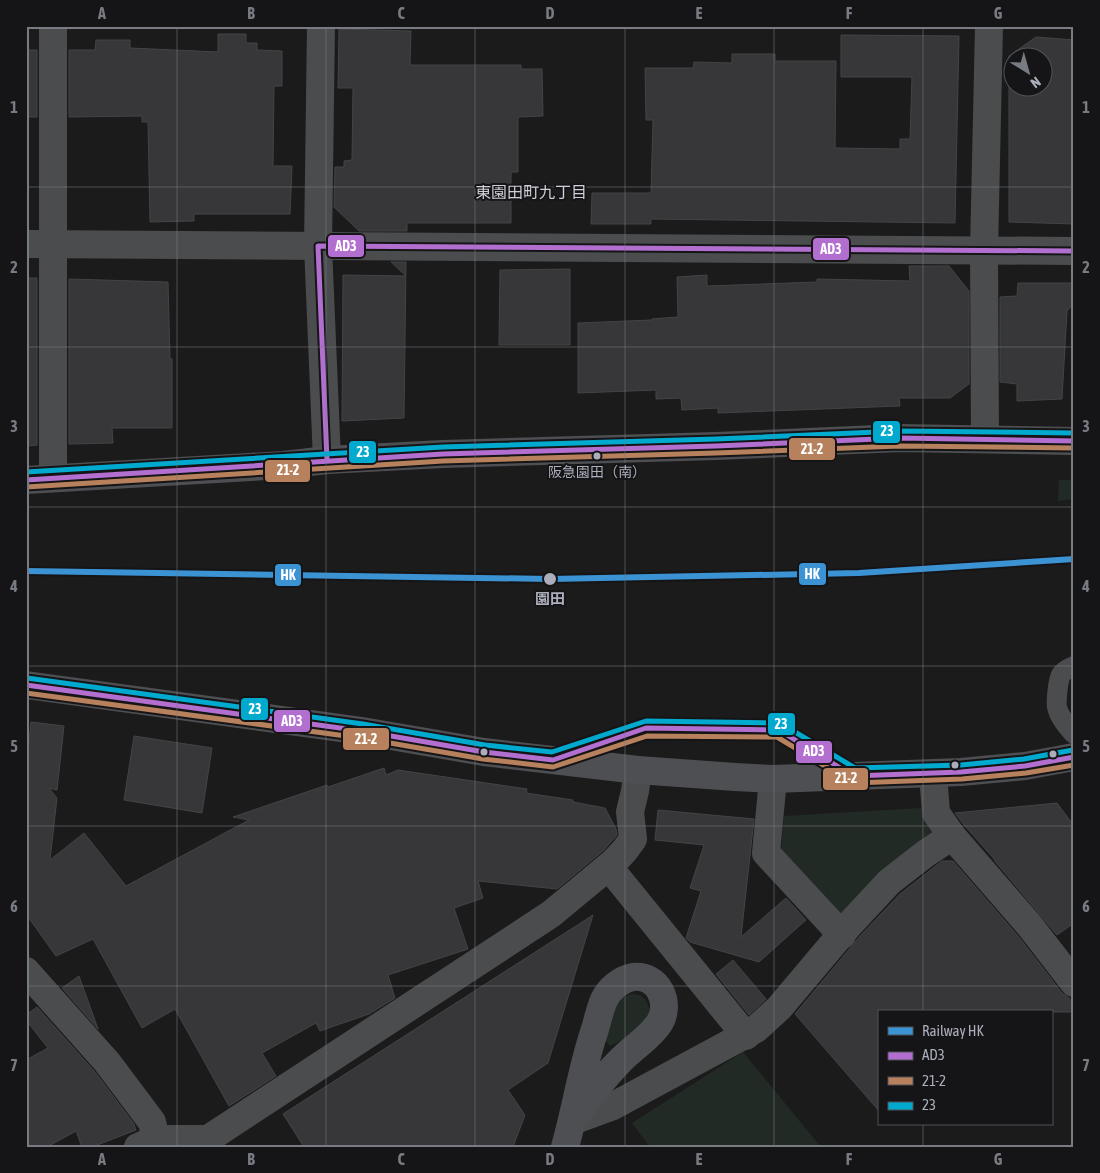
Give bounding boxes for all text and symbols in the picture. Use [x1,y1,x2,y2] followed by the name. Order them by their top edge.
[97,4,106,22] text: A
[247,4,255,22] text: B
[397,4,405,22] text: C
[546,4,555,22] text: D
[696,4,703,22] text: E
[846,4,853,22] text: F
[994,4,1003,22] text: G
[1002,48,1052,98] north arrow
[1028,74,1044,91] text: N
[10,98,18,116] text: 1
[1082,98,1090,116] text: 1
[475,183,587,201] district label: 東園田町九丁目
[327,234,365,258] line badge: AD3
[812,237,850,261] line badge: AD3
[334,238,357,254] text: AD3
[819,241,842,257] text: AD3
[10,258,18,276] text: 2
[1082,258,1090,276] text: 2
[10,417,18,435] text: 3
[1082,417,1090,435] text: 3
[872,420,901,444] line badge: 23
[880,423,894,439] text: 23
[788,437,836,461] line badge: 21-2
[348,440,377,464] line badge: 23
[801,441,824,457] text: 21-2
[356,444,370,460] text: 23
[592,451,602,461] marker: 阪急園田（南）
[264,459,311,483] line badge: 21-2
[277,462,300,478] text: 21-2
[548,464,646,480] place label: 阪急園田（南）
[798,562,827,586] line badge: HK
[274,563,302,587] line badge: HK
[805,566,820,582] text: HK
[281,567,296,583] text: HK
[542,571,558,587] marker: 園田
[9,577,18,595] text: 4
[1081,577,1090,595] text: 4
[535,590,565,607] place label: 園田
[240,697,269,721] line badge: 23
[248,701,262,717] text: 23
[273,709,311,733] line badge: AD3
[767,712,796,736] line badge: 23
[280,713,303,729] text: AD3
[774,716,788,732] text: 23
[342,727,390,751] line badge: 21-2
[355,731,378,747] text: 21-2
[10,737,18,755] text: 5
[1082,737,1090,755] text: 5
[795,740,833,764] line badge: AD3
[802,743,825,759] text: AD3
[479,747,489,757] unlabelled marker
[1048,749,1058,759] unlabelled marker
[950,760,960,770] unlabelled marker
[822,767,869,791] line badge: 21-2
[835,770,858,786] text: 21-2
[10,897,18,915] text: 6
[1082,897,1090,915] text: 6
[878,1010,1052,1126] legend
[922,1022,984,1039] text: Railway HK
[922,1046,945,1063] text: AD3
[10,1056,18,1074] text: 7
[1082,1056,1090,1074] text: 7
[922,1072,946,1089] text: 21-2
[922,1096,936,1113] text: 23
[97,1150,106,1168] text: A
[247,1150,255,1168] text: B
[397,1150,405,1168] text: C
[546,1150,555,1168] text: D
[696,1150,703,1168] text: E
[846,1150,853,1168] text: F
[994,1150,1003,1168] text: G

